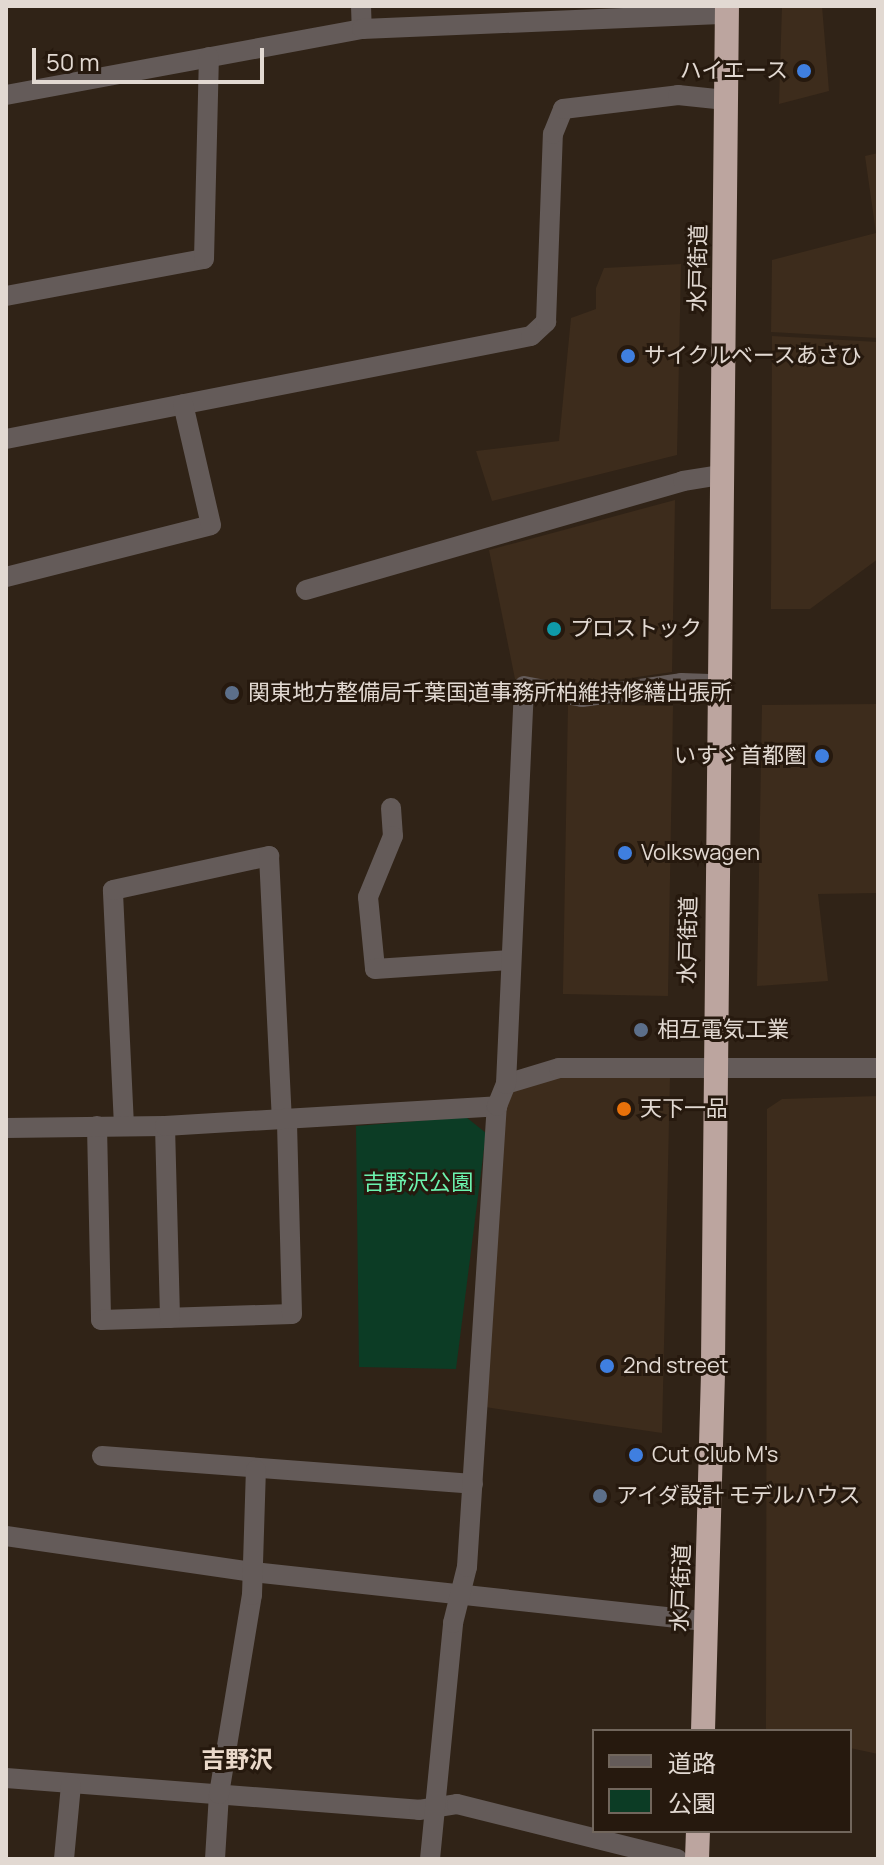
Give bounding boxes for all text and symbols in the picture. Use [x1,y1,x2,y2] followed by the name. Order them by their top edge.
[36,32,268,82] scale bar
[46,45,100,78] text: 50 m
[678,58,788,84] place label: ハイエース
[795,62,813,80] marker: ハイエース
[684,224,712,312] street label: 水戸街道
[644,343,864,369] place label: サイクルベースあさひ
[619,347,637,365] marker: サイクルベースあさひ
[570,616,702,642] place label: プロストック
[545,620,563,638] marker: プロストック
[248,680,732,706] place label: 関東地方整備局千葉国道事務所柏維持修繕出張所
[223,684,241,702] marker: 関東地方整備局千葉国道事務所柏維持修繕出張所
[674,743,806,769] place label: いすゞ首都圏
[813,747,831,765] marker: いすゞ首都圏
[641,840,760,866] place label: Volkswagen
[616,844,634,862] marker: Volkswagen
[674,896,702,984] street label: 水戸街道
[657,1017,789,1043] place label: 相互電気工業
[632,1021,650,1039] marker: 相互電気工業
[640,1096,728,1122] place label: 天下一品
[615,1100,633,1118] marker: 天下一品
[363,1170,473,1196] park label: 吉野沢公園
[623,1353,729,1379] place label: 2nd street
[598,1357,616,1375] marker: 2nd street
[652,1442,778,1468] place label: Cut Club M's
[627,1446,645,1464] marker: Cut Club M's
[616,1483,862,1509] place label: アイダ設計 モデルハウス
[591,1487,609,1505] marker: アイダ設計 モデルハウス
[666,1544,696,1632] street label: 水戸街道
[592,1729,852,1833] legend
[201,1745,273,1773] district label: 吉野沢
[668,1746,716,1779] text: 道路
[668,1786,716,1819] text: 公園

